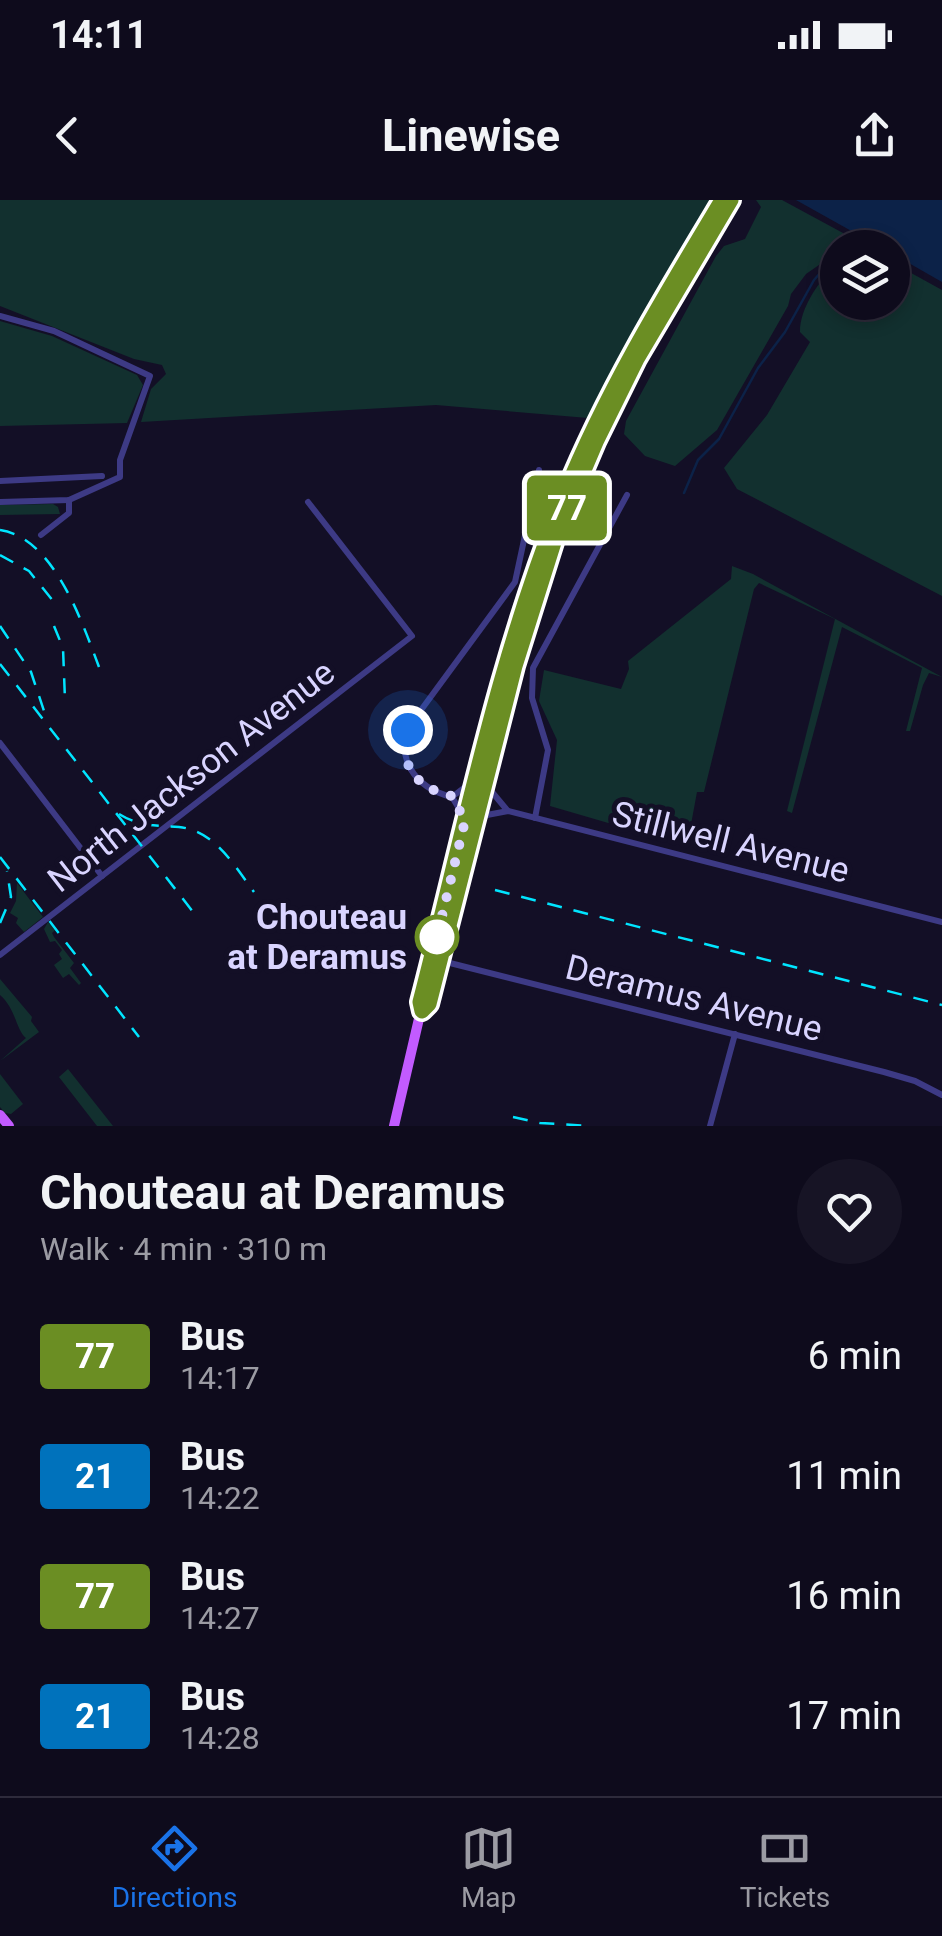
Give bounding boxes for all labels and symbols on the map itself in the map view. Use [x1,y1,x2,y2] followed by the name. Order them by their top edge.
[522,476,612,540] line badge: 77
[40,652,343,901] street label: North Jackson Avenue
[383,705,433,755] your location
[608,793,854,892] street label: Stillwell Avenue
[227,897,407,978] place label: Chouteau at Deramus
[416,916,458,958] marker: Chouteau at Deramus
[561,947,826,1050] street label: Deramus Avenue

